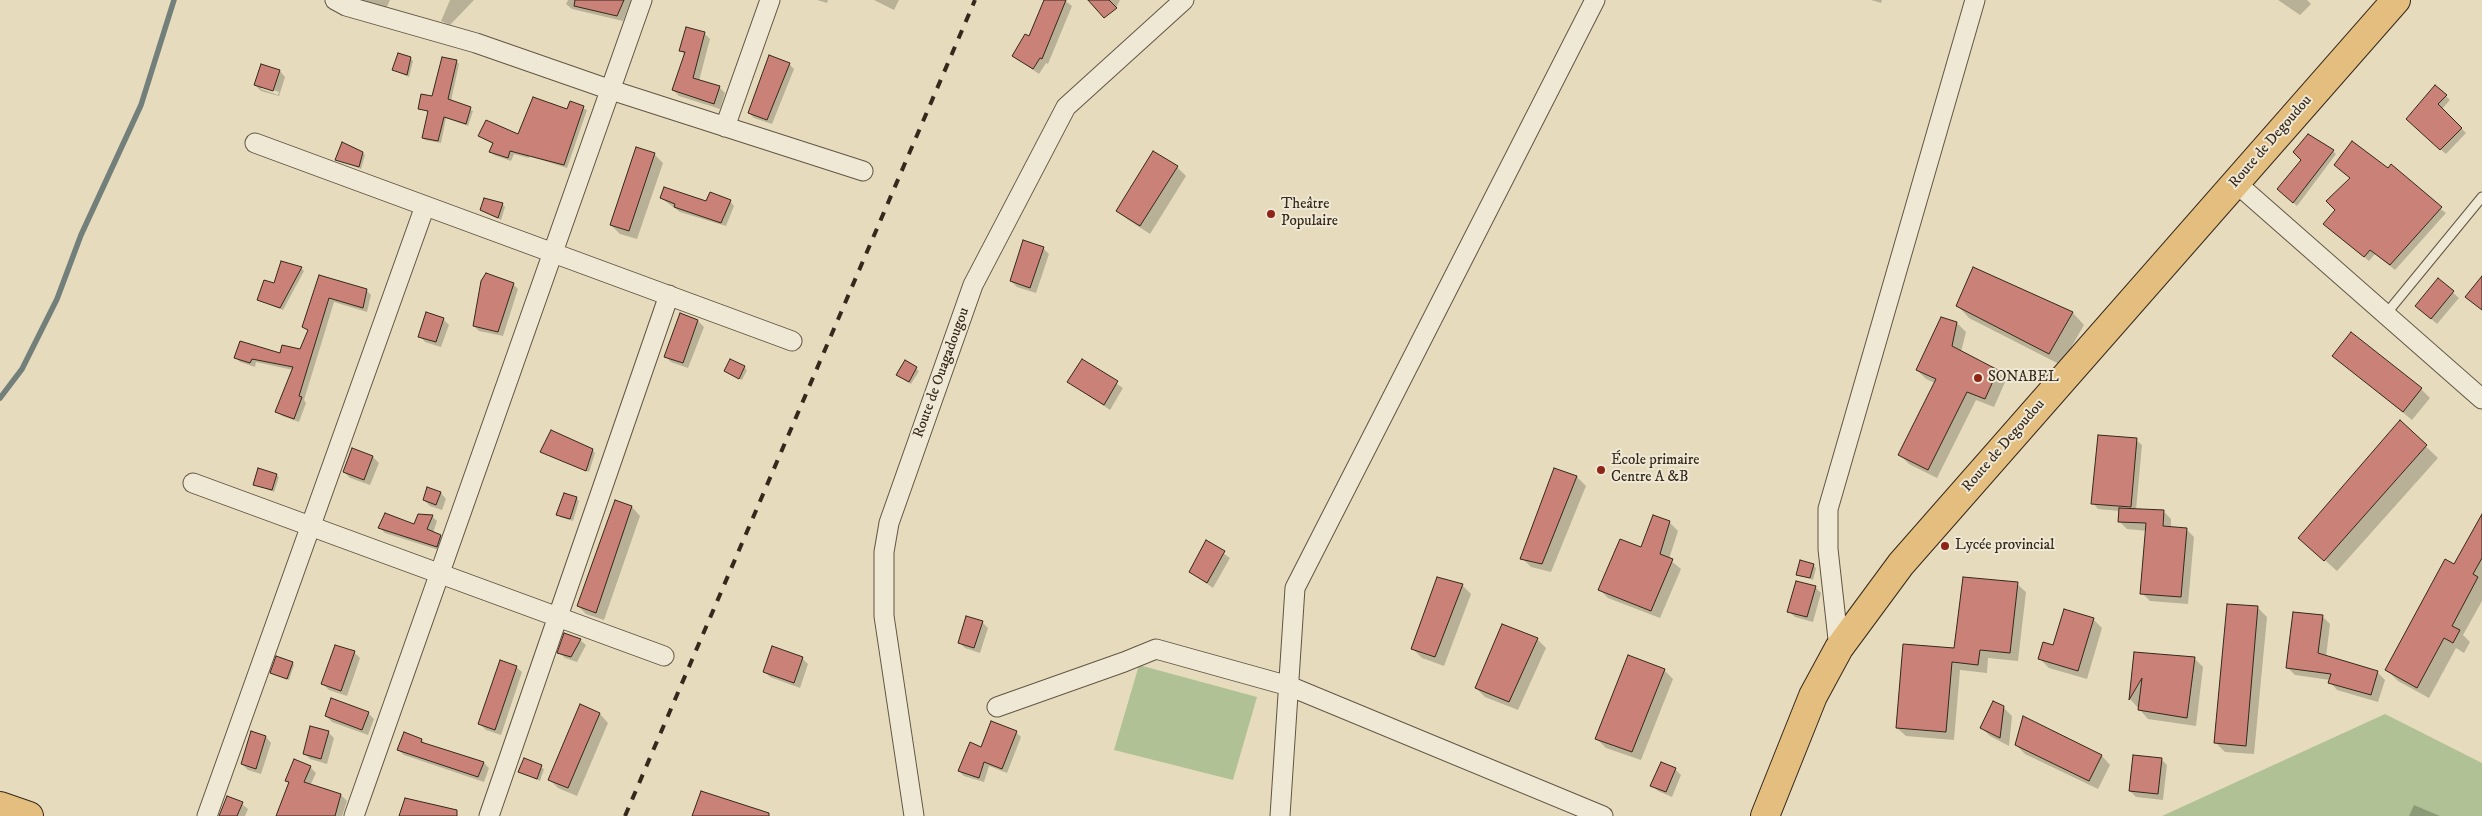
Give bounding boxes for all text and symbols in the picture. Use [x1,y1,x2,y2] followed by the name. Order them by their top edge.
[2226,92,2316,192] street label: Route de Degoudou
[1281,196,1338,231] place label: Theâtre Populaire
[1265,208,1277,220] marker: Theâtre Populaire
[910,305,974,441] street label: Route de Ouagadougou
[1988,369,2059,387] place label: SONABEL
[1972,372,1984,384] marker: SONABEL
[1959,396,2049,496] street label: Route de Degoudou
[1611,452,1699,487] place label: École primaire Centre A &B
[1595,464,1607,476] marker: École primaire Centre A &B
[1955,537,2055,555] place label: Lycée provincial
[1939,540,1951,552] marker: Lycée provincial

